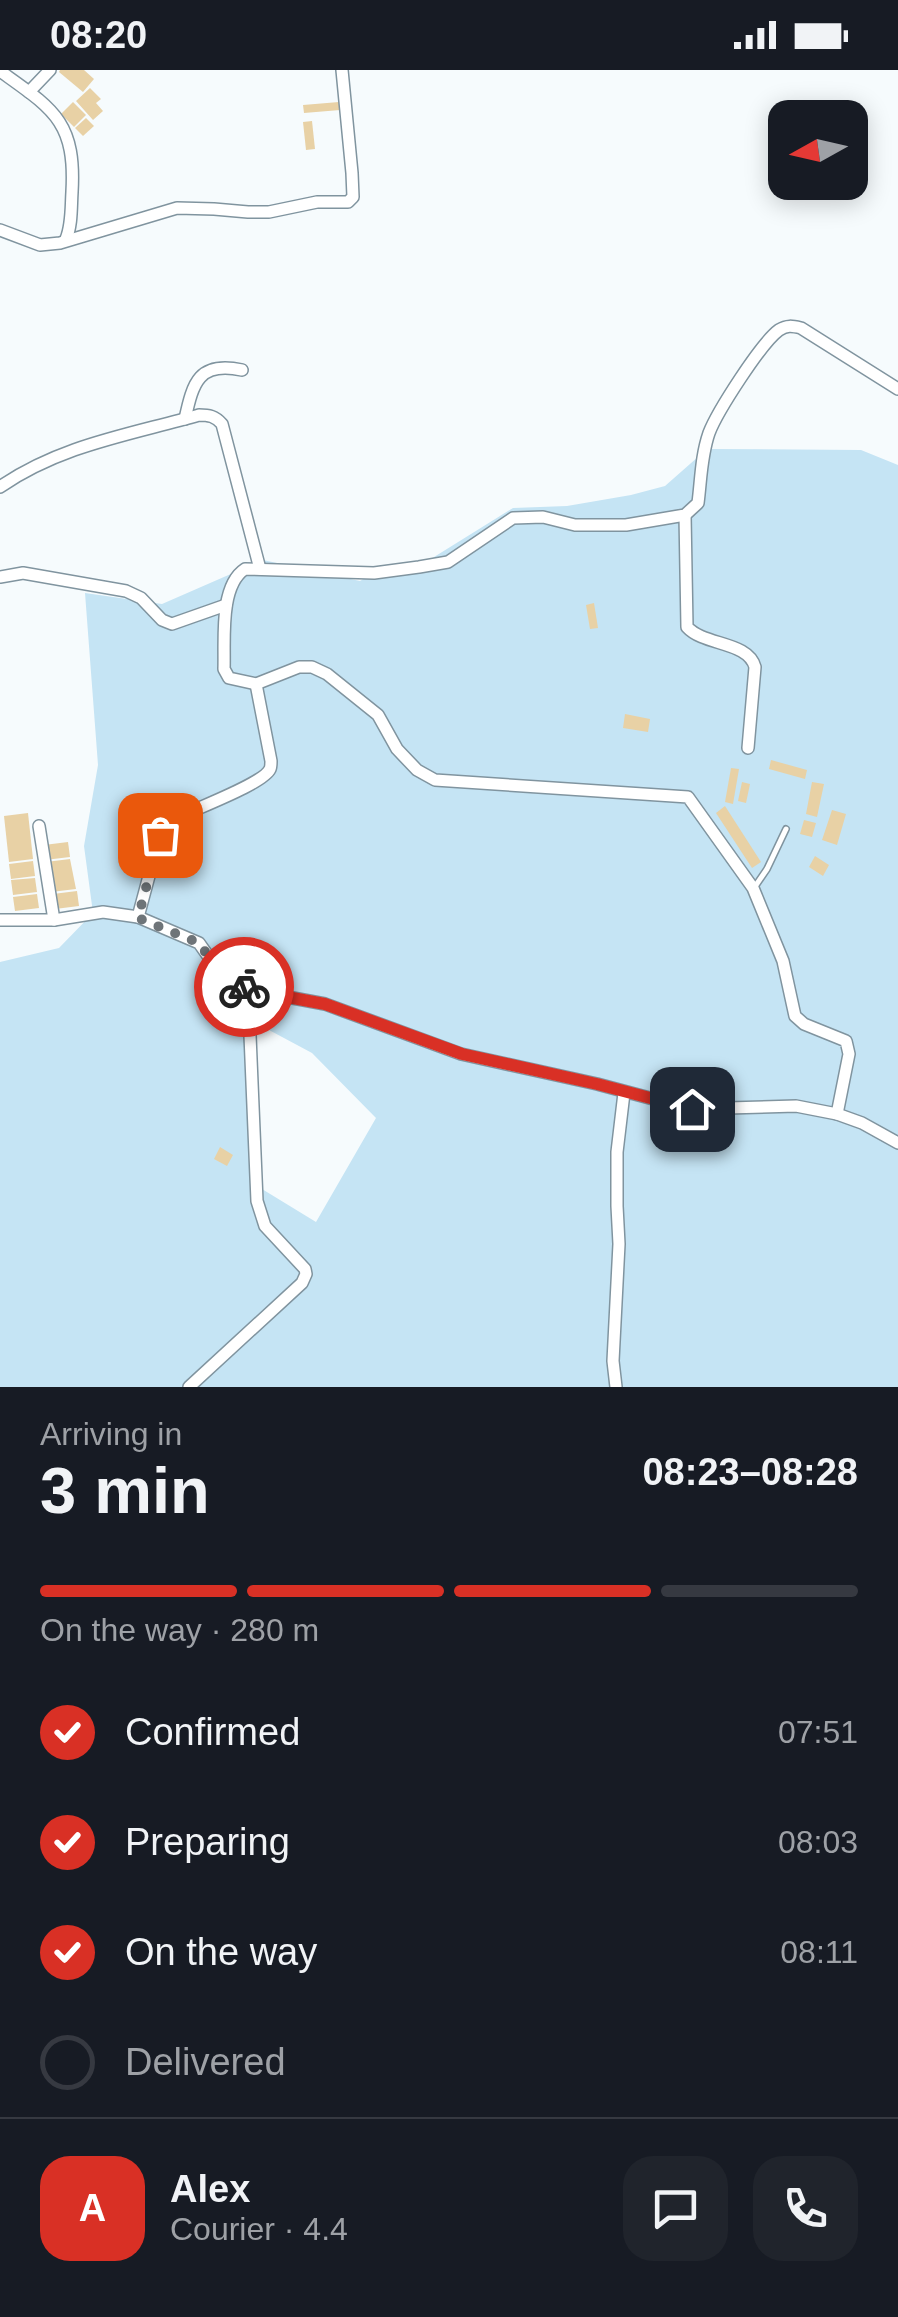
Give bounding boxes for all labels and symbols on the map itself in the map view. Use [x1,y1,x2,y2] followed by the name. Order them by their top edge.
[768,100,868,200] north arrow
[118,793,203,878] pin
[194,937,294,1037] courier
[650,1067,735,1152] pin

